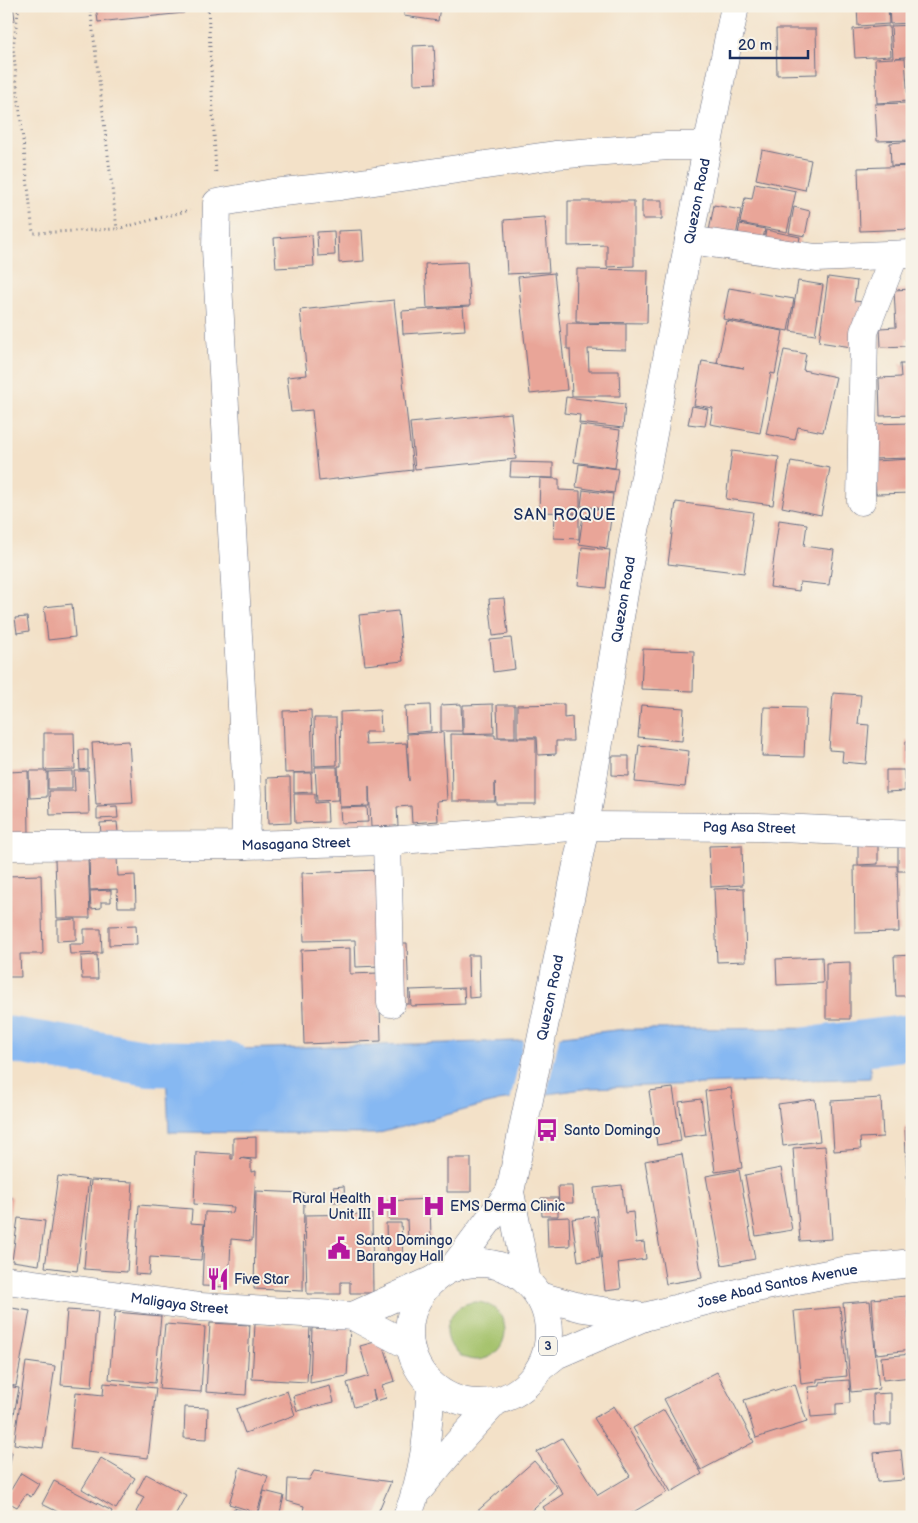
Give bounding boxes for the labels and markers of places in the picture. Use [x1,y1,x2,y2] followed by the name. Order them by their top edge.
[534,1117,560,1143] bus stop icon: Santo Domingo
[564,1122,661,1139] place label: Santo Domingo
[292,1190,371,1223] place label: Rural Health Unit III
[374,1193,400,1219] hospital icon: Rural Health Unit III
[421,1193,447,1219] hospital icon: EMS Derma Clinic
[450,1198,565,1215] place label: EMS Derma Clinic
[356,1232,453,1265] place label: Santo Domingo Barangay Hall
[326,1235,352,1261] public building icon: Santo Domingo Barangay Hall
[205,1266,231,1292] restaurant icon: Five Star
[234,1271,290,1288] place label: Five Star

